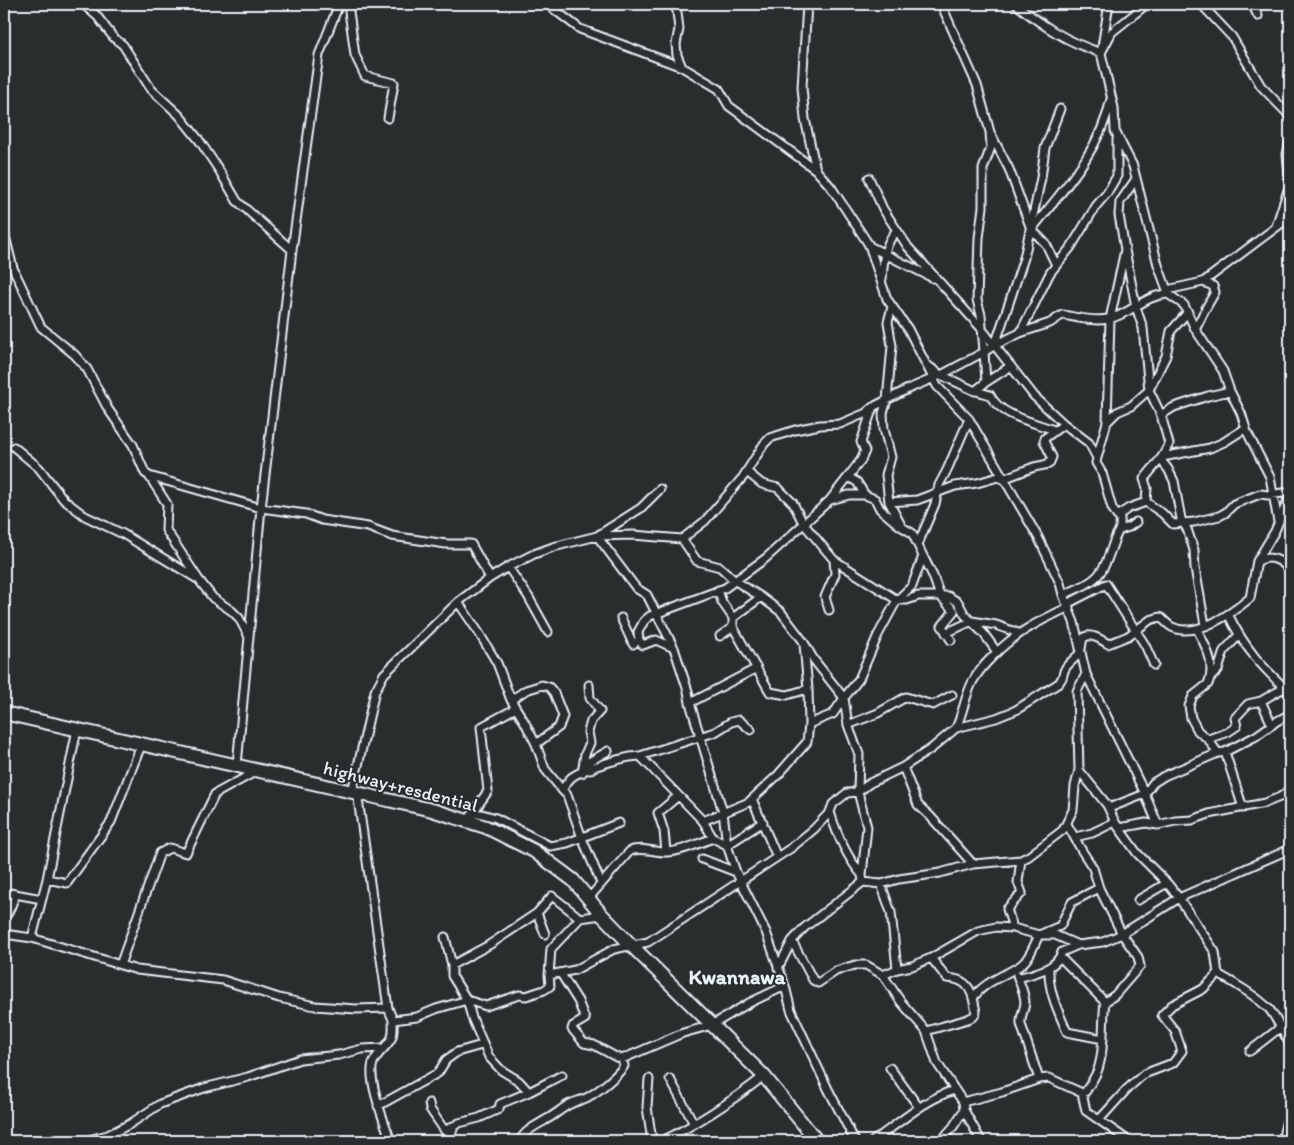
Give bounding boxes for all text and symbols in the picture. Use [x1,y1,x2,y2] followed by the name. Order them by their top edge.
[321,756,481,817] street label: highway+resdential
[689,964,787,989] district label: Kwannawa

